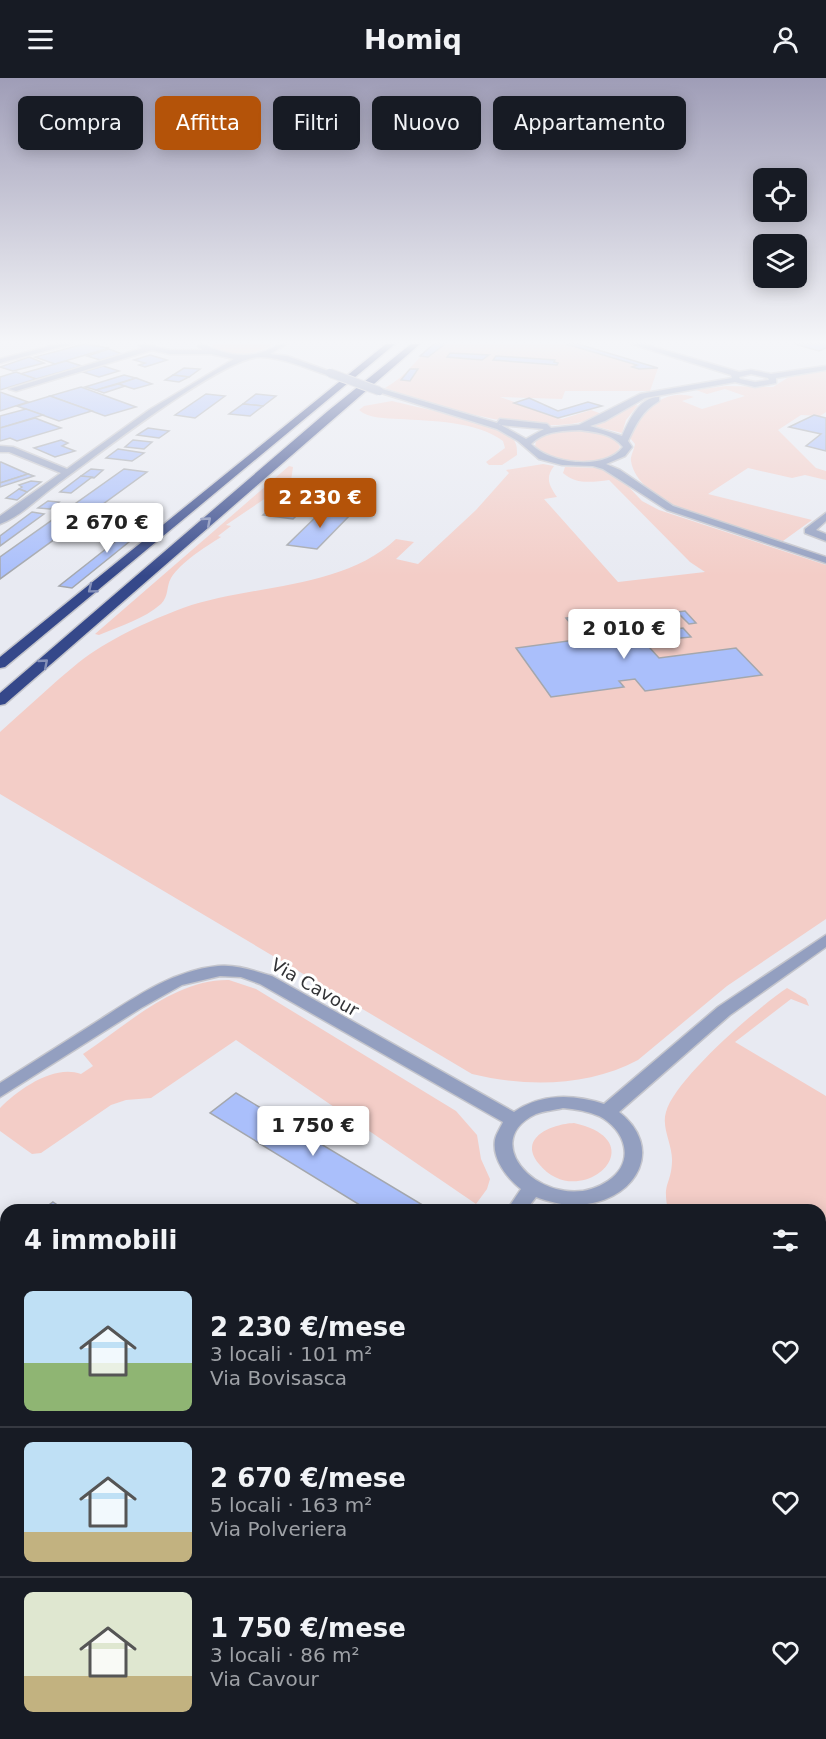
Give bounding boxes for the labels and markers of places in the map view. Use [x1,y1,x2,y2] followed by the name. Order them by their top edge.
[265,478,375,529] pin: 2 230 €
[52,503,162,554] pin: 2 670 €
[569,609,679,660] pin: 2 010 €
[258,1106,368,1157] pin: 1 750 €

